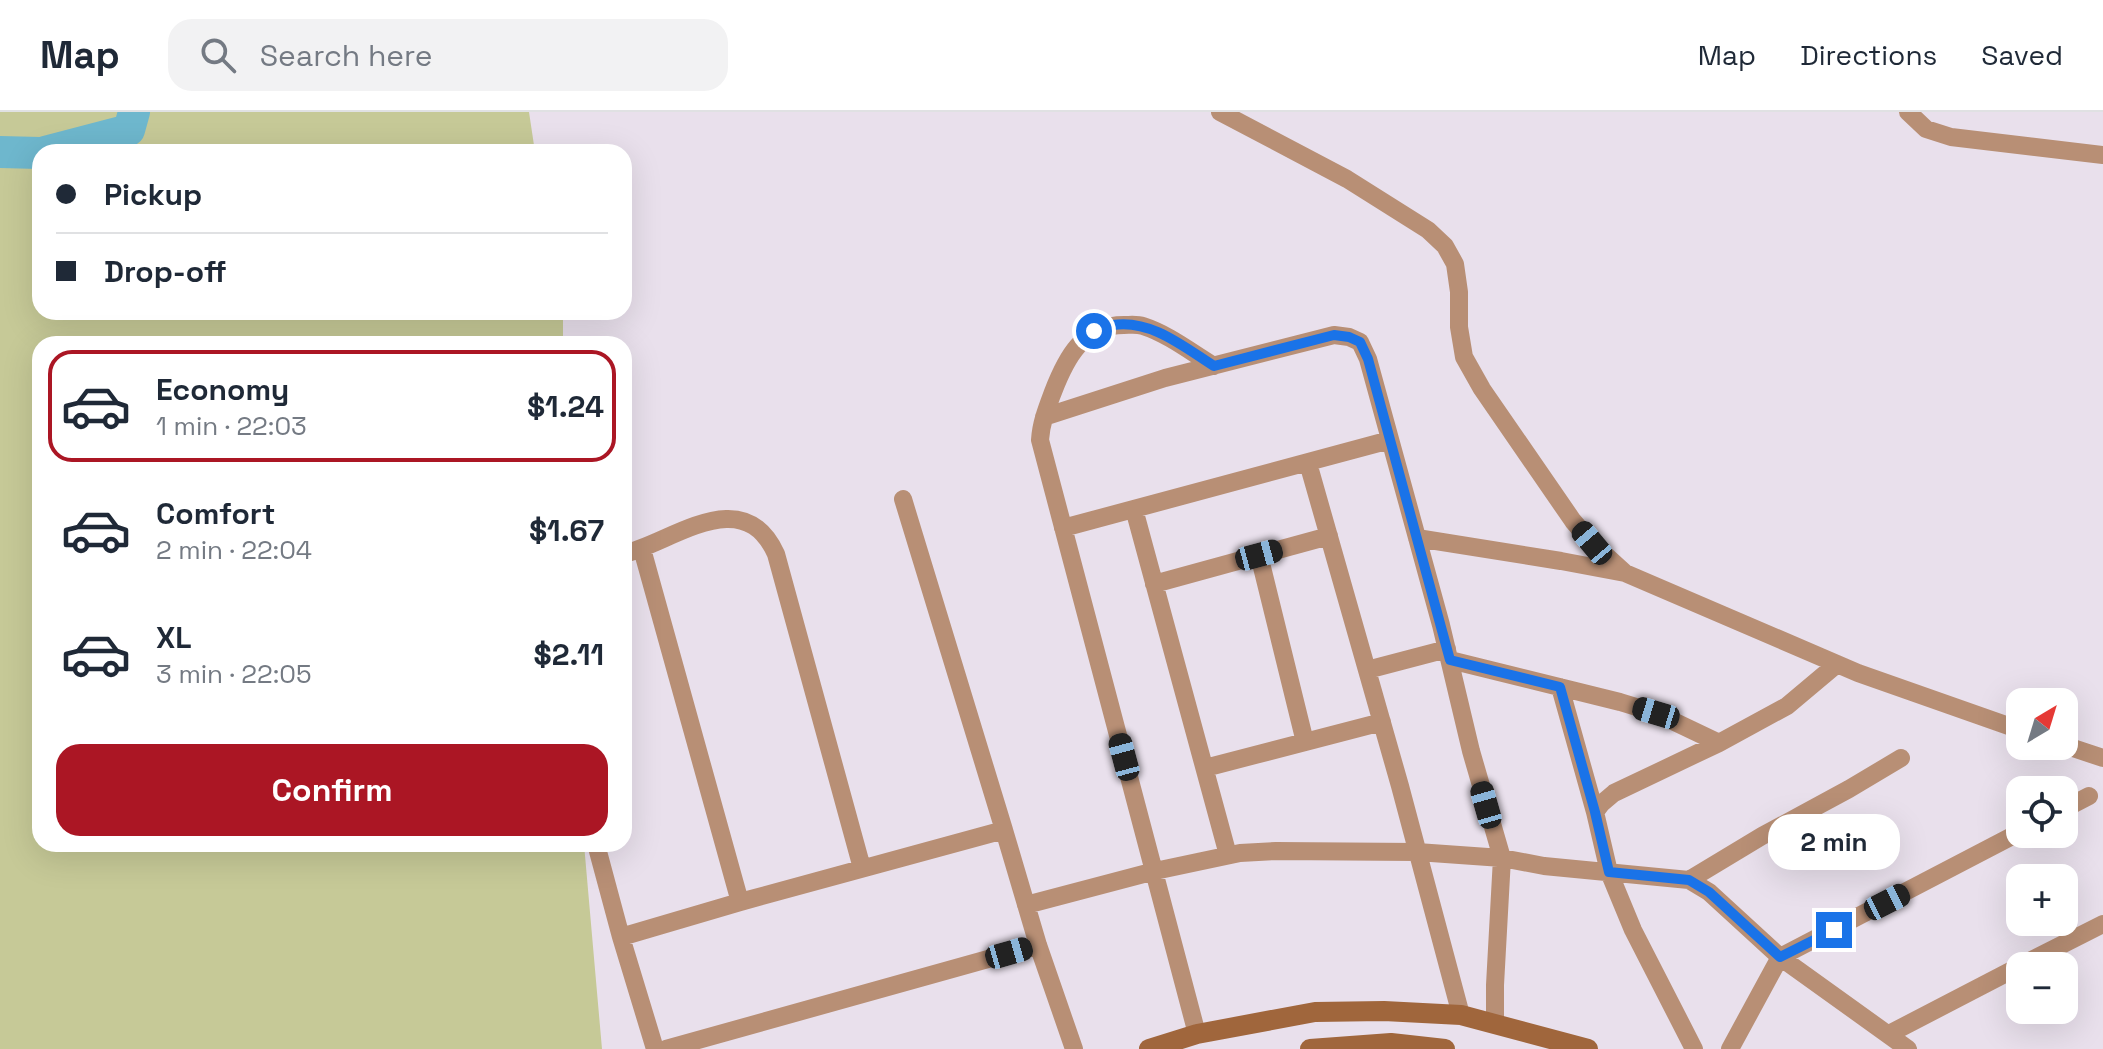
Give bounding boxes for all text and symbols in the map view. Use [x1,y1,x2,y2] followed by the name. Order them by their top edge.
[168,19,728,91] search box
[40,31,120,79] text: Map
[196,33,240,77] icon: search
[260,36,433,75] text: Search here
[1698,37,1756,73] text: Map
[1800,37,1937,73] text: Directions
[1981,37,2063,73] text: Saved
[104,175,202,214] text: Pickup
[104,252,227,291] text: Drop-off
[1076,313,1112,349] route start
[60,370,132,442] icon: car
[156,370,289,409] text: Economy
[527,387,604,426] text: $1.24
[156,409,307,443] text: 1 min · 22:03
[60,494,132,566] icon: car
[156,494,275,533] text: Comfort
[529,511,604,550] text: $1.67
[1567,517,1617,569] car
[156,533,312,567] text: 2 min · 22:04
[1233,537,1285,573] car
[60,618,132,690] icon: car
[156,618,192,657] text: XL
[534,635,604,674] text: $2.11
[156,657,311,691] text: 3 min · 22:05
[2006,688,2078,760] north arrow
[2006,688,2078,1024] map controls
[1630,695,1682,731] car
[1106,731,1142,783] car
[56,744,608,836] button: Confirm
[2006,776,2078,848] button: locate
[1468,779,1504,831] car
[1768,814,1900,870] callout: 2 min
[1800,825,1868,859] text: 2 min
[2006,864,2078,936] button: +
[1860,880,1914,924] car
[1816,912,1852,948] route end
[983,935,1035,971] car
[2006,952,2078,1024] button: −

